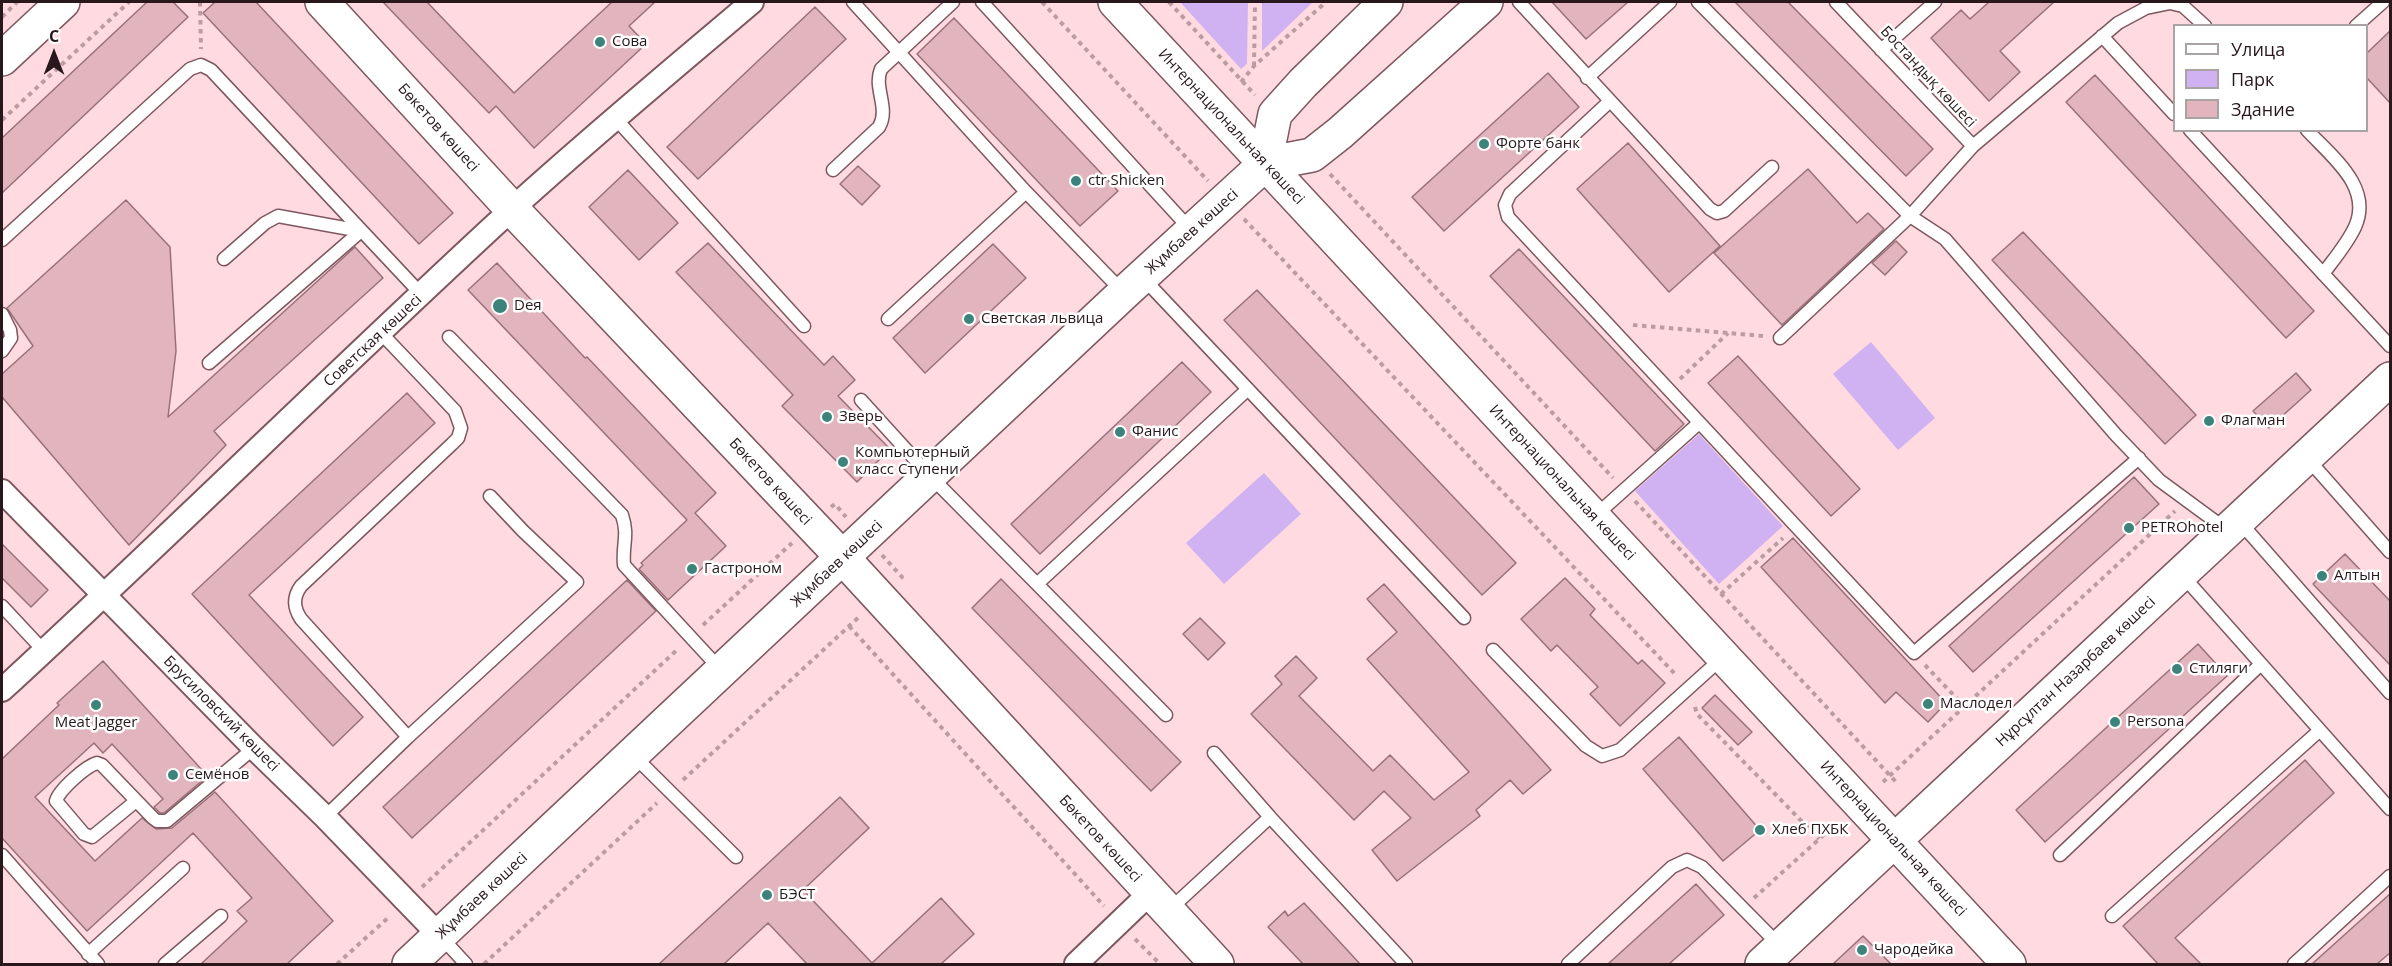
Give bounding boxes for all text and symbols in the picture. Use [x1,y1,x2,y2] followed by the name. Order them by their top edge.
[1876,23,1980,131] street label: Бостандық көшесі
[24,24,84,84] north arrow
[2173,24,2368,132] legend
[49,25,59,47] text: С
[612,33,647,51] place label: Сова
[593,35,607,49] marker: Сова
[2231,37,2285,61] text: Улица
[1154,45,1308,209] street label: Интернациональная көшесі
[2231,67,2274,91] text: Парк
[394,80,482,176] street label: Бөкетов көшесі
[2231,97,2295,121] text: Здание
[1496,135,1580,153] place label: Форте банк
[1477,137,1491,151] marker: Форте банк
[1088,172,1164,190] place label: ctr Shicken
[1069,174,1083,188] marker: ctr Shicken
[1142,186,1242,278] street label: Жұмбаев көшесі
[320,291,426,391] street label: Советская көшесі
[491,297,509,315] marker: Deя
[514,297,542,315] place label: Deя
[981,310,1103,328] place label: Светская львица
[962,312,976,326] marker: Светская львица
[1485,401,1639,565] street label: Интернациональная көшесі
[839,408,883,426] place label: Зверь
[820,410,834,424] marker: Зверь
[2221,412,2285,430] place label: Флагман
[2202,414,2216,428] marker: Флагман
[1132,423,1179,441] place label: Фанис
[1113,425,1127,439] marker: Фанис
[725,435,815,529] street label: Бөкетов көшесі
[855,444,970,479] place label: Компьютерный класс Ступени
[836,455,850,469] marker: Компьютерный класс Ступени
[787,517,887,611] street label: Жұмбаев көшесі
[2141,519,2223,537] place label: PETROhotel
[2122,521,2136,535] marker: PETROhotel
[704,560,782,578] place label: Гастроном
[685,562,699,576] marker: Гастроном
[2334,567,2380,585] place label: Алтын
[2315,569,2329,583] marker: Алтын
[1992,593,2160,751] street label: Нұрсұлтан Назарбаев көшесі
[159,652,283,776] street label: Брусиловский көшесі
[2189,660,2248,678] place label: Стиляги
[2170,662,2184,676] marker: Стиляги
[1940,695,2012,713] place label: Маслодел
[1921,697,1935,711] marker: Маслодел
[89,698,103,712] marker: Meat Jagger
[2127,713,2184,731] place label: Persona
[55,714,137,732] place label: Meat Jagger
[2108,715,2122,729] marker: Persona
[1816,757,1970,921] street label: Интернациональная көшесі
[185,766,249,784] place label: Семёнов
[166,768,180,782] marker: Семёнов
[1055,792,1145,886] street label: Бөкетов көшесі
[1772,821,1848,839] place label: Хлеб ПХБК
[1753,823,1767,837] marker: Хлеб ПХБК
[432,849,532,943] street label: Жұмбаев көшесі
[779,886,815,904] place label: БЭСТ
[760,888,774,902] marker: БЭСТ
[1874,941,1954,959] place label: Чародейка
[1855,943,1869,957] marker: Чародейка

